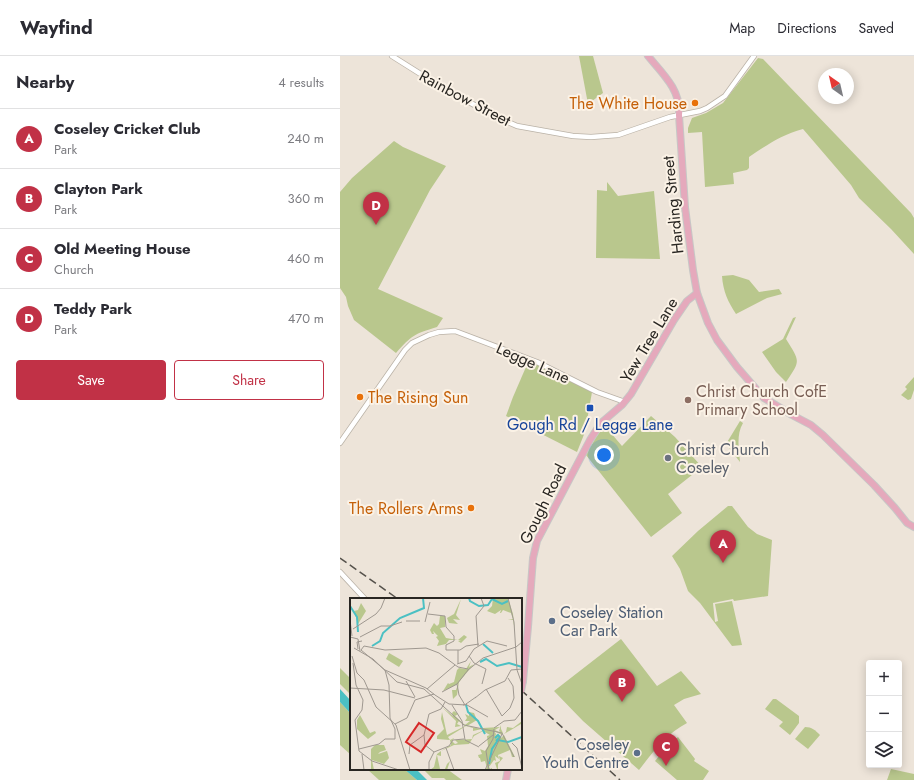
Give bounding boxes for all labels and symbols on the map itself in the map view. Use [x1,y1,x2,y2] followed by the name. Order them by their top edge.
[415,64,515,132] street label: Rainbow Street
[818,68,854,104] north arrow
[570,92,687,115] place label: The White House
[690,98,700,108] marker: The White House
[656,155,690,255] street label: Harding Street
[363,192,389,225] pin: D
[615,293,683,387] street label: Yew Tree Lane
[493,337,573,389] street label: Legge Lane
[696,380,827,421] place label: Christ Church CofE Primary School
[368,386,469,409] place label: The Rising Sun
[355,392,365,402] marker: The Rising Sun
[683,395,693,405] marker: Christ Church CofE Primary School
[585,403,595,413] marker: Gough Rd / Legge Lane
[507,413,673,436] place label: Gough Rd / Legge Lane
[676,438,769,479] place label: Christ Church Coseley
[594,445,614,465] your location
[663,453,673,463] marker: Christ Church Coseley
[514,460,572,548] street label: Gough Road
[349,497,463,520] place label: The Rollers Arms
[466,503,476,513] marker: The Rollers Arms
[710,530,736,563] pin: A
[350,598,522,770] inset map
[560,601,663,642] place label: Coseley Station Car Park
[547,616,557,626] marker: Coseley Station Car Park
[609,669,635,702] pin: B
[543,733,630,774] place label: Coseley Youth Centre
[653,733,679,766] pin: C
[632,748,642,758] marker: Coseley Youth Centre

